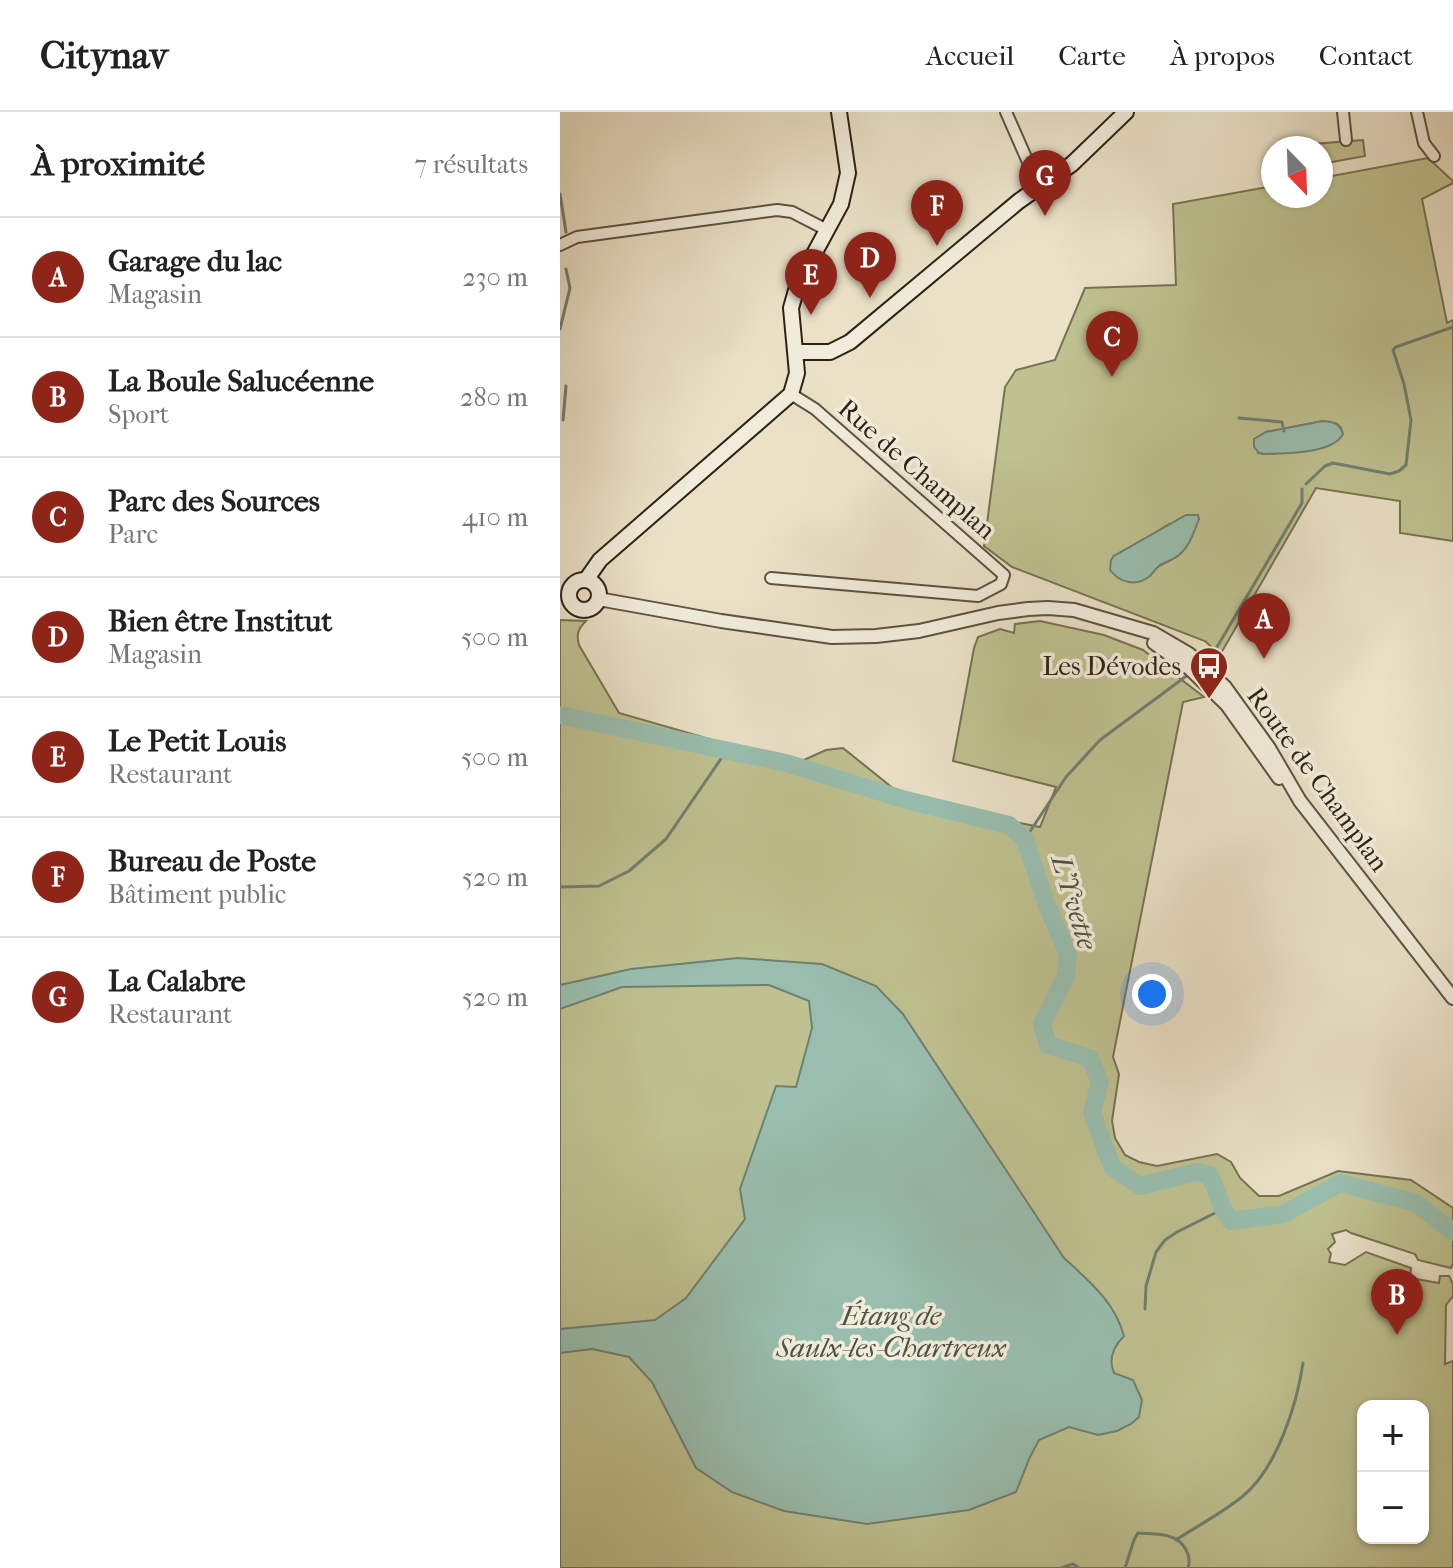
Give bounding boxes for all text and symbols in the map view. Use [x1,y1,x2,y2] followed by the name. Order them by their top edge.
[40,33,168,78] text: Citynav
[926,39,1014,72] text: Accueil
[1058,39,1126,72] text: Carte
[1170,39,1275,72] text: À propos
[1319,39,1413,72] text: Contact
[1261,136,1333,208] north arrow
[32,144,205,184] text: À proximité
[415,149,528,180] text: 7 résultats
[1019,150,1071,216] pin: G
[911,180,963,246] pin: F
[844,232,896,298] pin: D
[108,244,282,279] text: Garage du lac
[785,249,837,315] pin: E
[50,262,66,293] text: A
[462,262,528,293] text: 230 m
[108,279,202,310] text: Magasin
[1086,311,1138,377] pin: C
[108,364,374,399] text: La Boule Salucéenne
[50,382,66,413] text: B
[460,382,528,413] text: 280 m
[832,393,1002,546] street label: Rue de Champlan
[108,399,169,430] text: Sport
[108,484,320,519] text: Parc des Sources
[49,502,67,533] text: C
[462,502,528,533] text: 410 m
[108,519,158,550] text: Parc
[1238,593,1290,659] pin: A
[108,604,332,639] text: Bien être Institut
[48,622,68,653] text: D
[461,622,528,653] text: 500 m
[108,639,202,670] text: Magasin
[1188,645,1230,700] bus stop icon: Les Dévodes
[1042,651,1181,682] place label: Les Dévodes
[1240,681,1395,878] street label: Route de Champlan
[108,724,286,759] text: Le Petit Louis
[50,742,66,773] text: E
[461,742,528,773] text: 500 m
[108,759,232,790] text: Restaurant
[108,844,316,879] text: Bureau de Poste
[1044,849,1105,954] water label: L'Yvette
[51,862,65,893] text: F
[462,862,528,893] text: 520 m
[108,879,286,910] text: Bâtiment public
[108,964,246,999] text: La Calabre
[1132,974,1172,1014] your location
[49,982,67,1013] text: G
[462,982,528,1013] text: 520 m
[108,999,232,1030] text: Restaurant
[1371,1269,1423,1335] pin: B
[775,1299,1007,1364] water label: Étang de Saulx-les-Chartreux
[1357,1400,1429,1544] map controls
[1357,1400,1429,1472] button: +
[1357,1472,1429,1544] button: −

